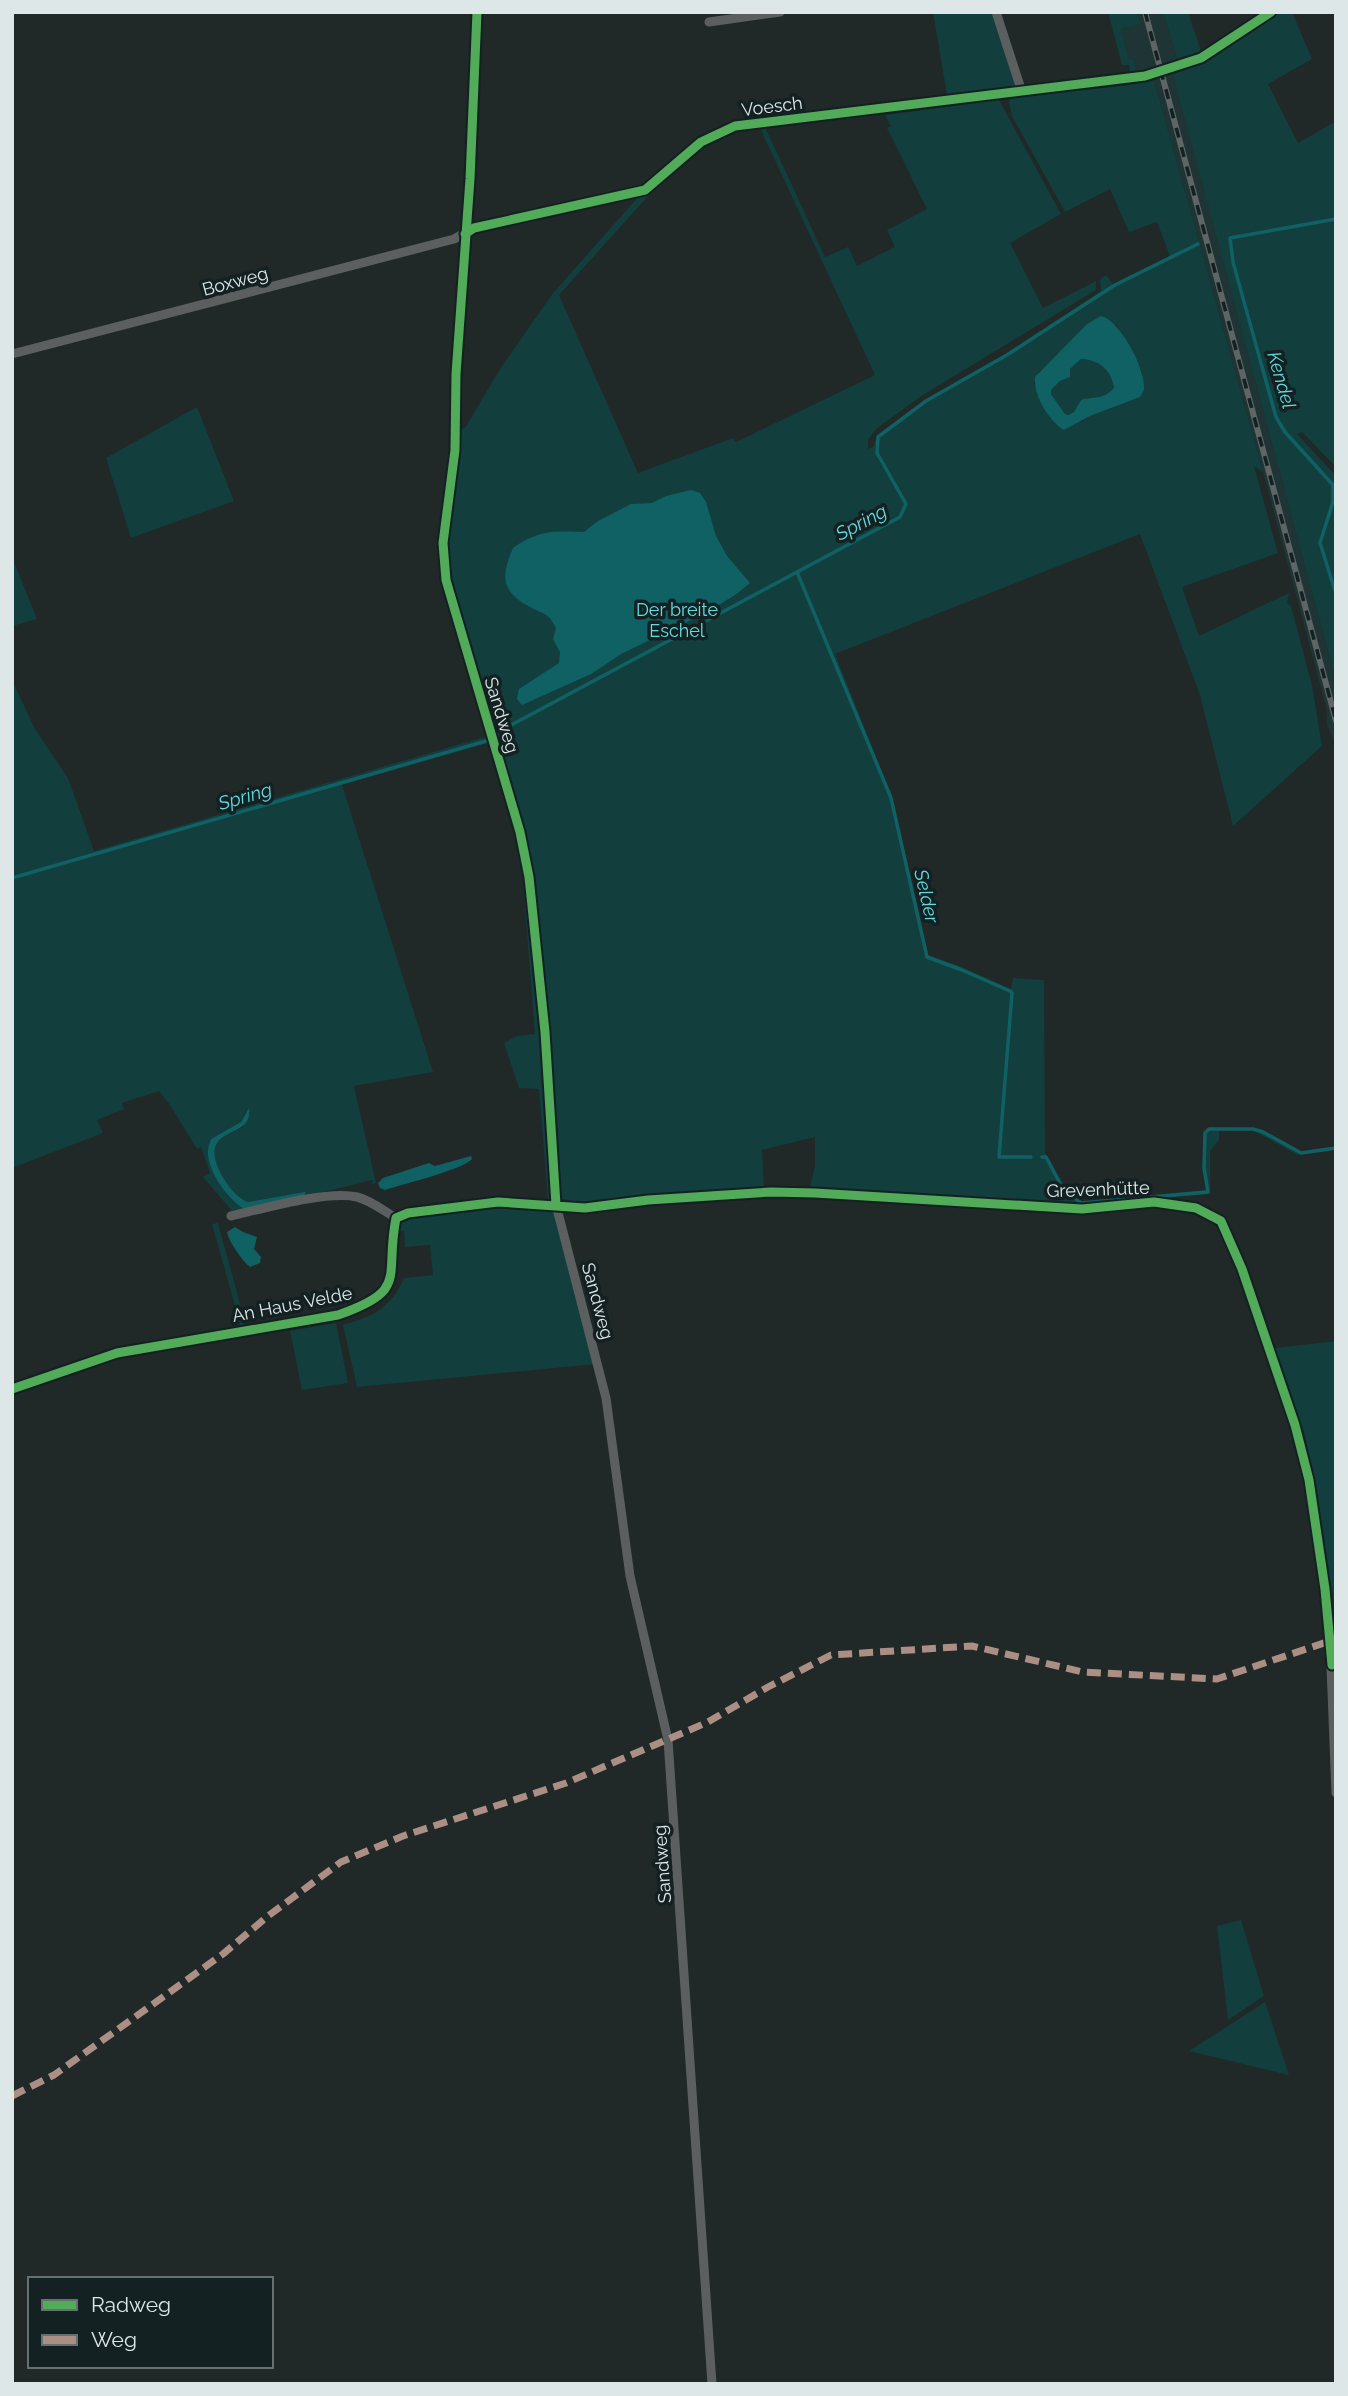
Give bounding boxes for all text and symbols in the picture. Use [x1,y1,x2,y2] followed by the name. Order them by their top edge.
[740,92,804,120] street label: Voesch
[200,262,270,300] street label: Boxweg
[1263,349,1301,411] water label: Kendel
[831,499,890,545] water label: Spring
[636,599,718,641] park label: Der breite Eschel
[480,674,524,756] street label: Sandweg
[215,778,274,814] water label: Spring
[910,866,944,926] water label: Selder
[1046,1177,1150,1201] street label: Grevenhütte
[578,1260,618,1342] street label: Sandweg
[230,1282,354,1326] street label: An Haus Velde
[649,1824,675,1904] street label: Sandweg
[28,2277,273,2368] legend
[91,2292,171,2317] text: Radweg
[91,2327,137,2352] text: Weg

